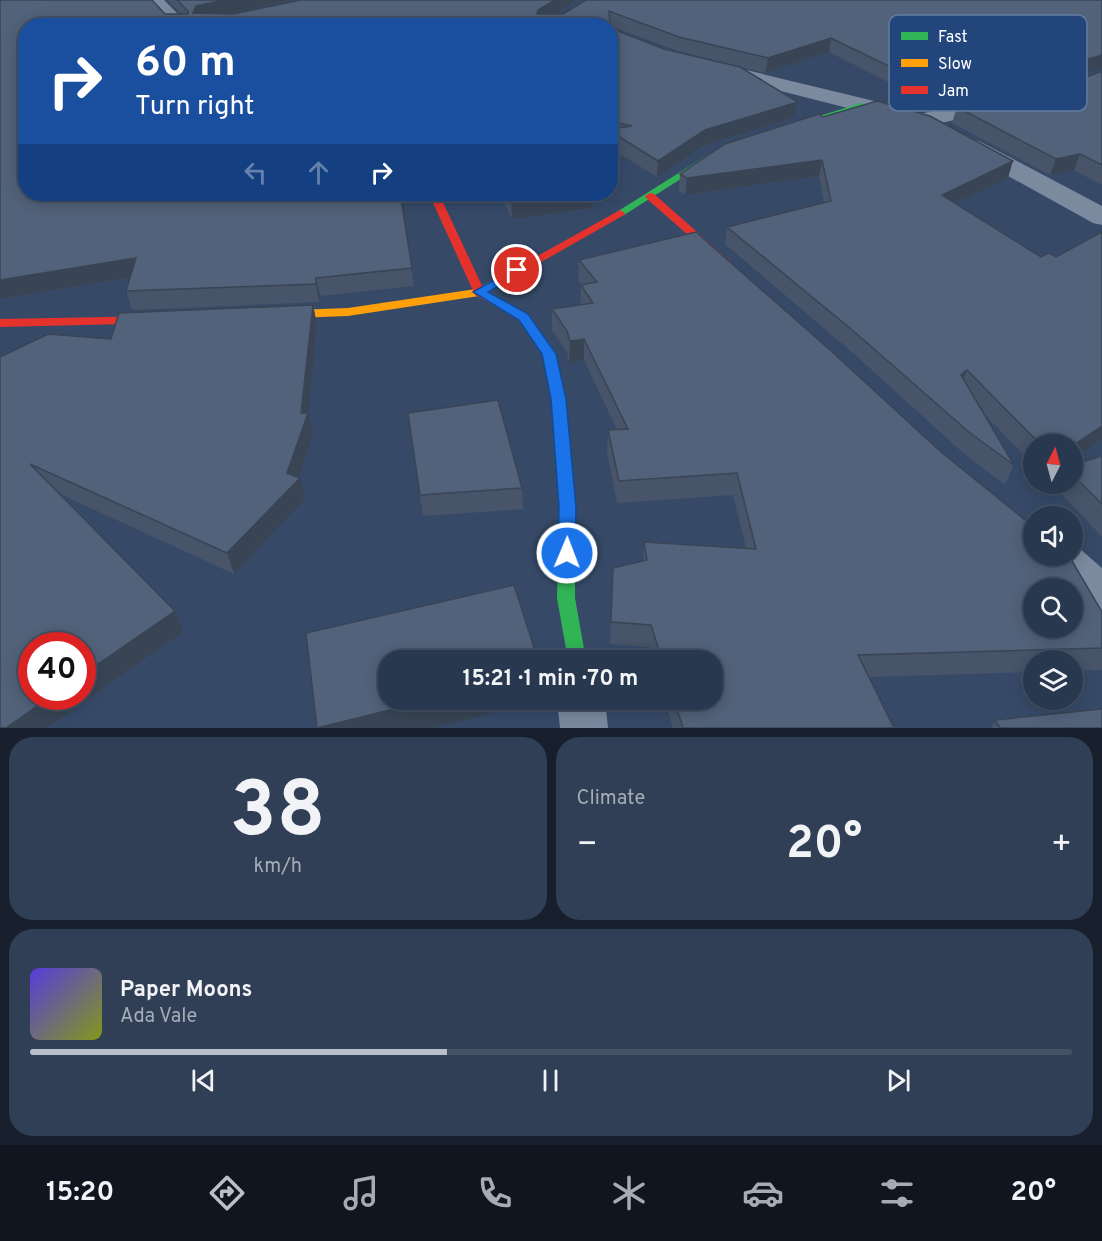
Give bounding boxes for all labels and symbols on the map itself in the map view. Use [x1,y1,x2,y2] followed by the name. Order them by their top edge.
[889,15,1087,111] legend
[938,28,968,48] text: Fast
[938,55,972,75] text: Slow
[938,82,969,102] text: Jam
[491,244,542,295] pin
[1023,434,1083,494] north arrow
[535,521,599,585] position arrow
[18,632,96,710] speed limit sign: 40

